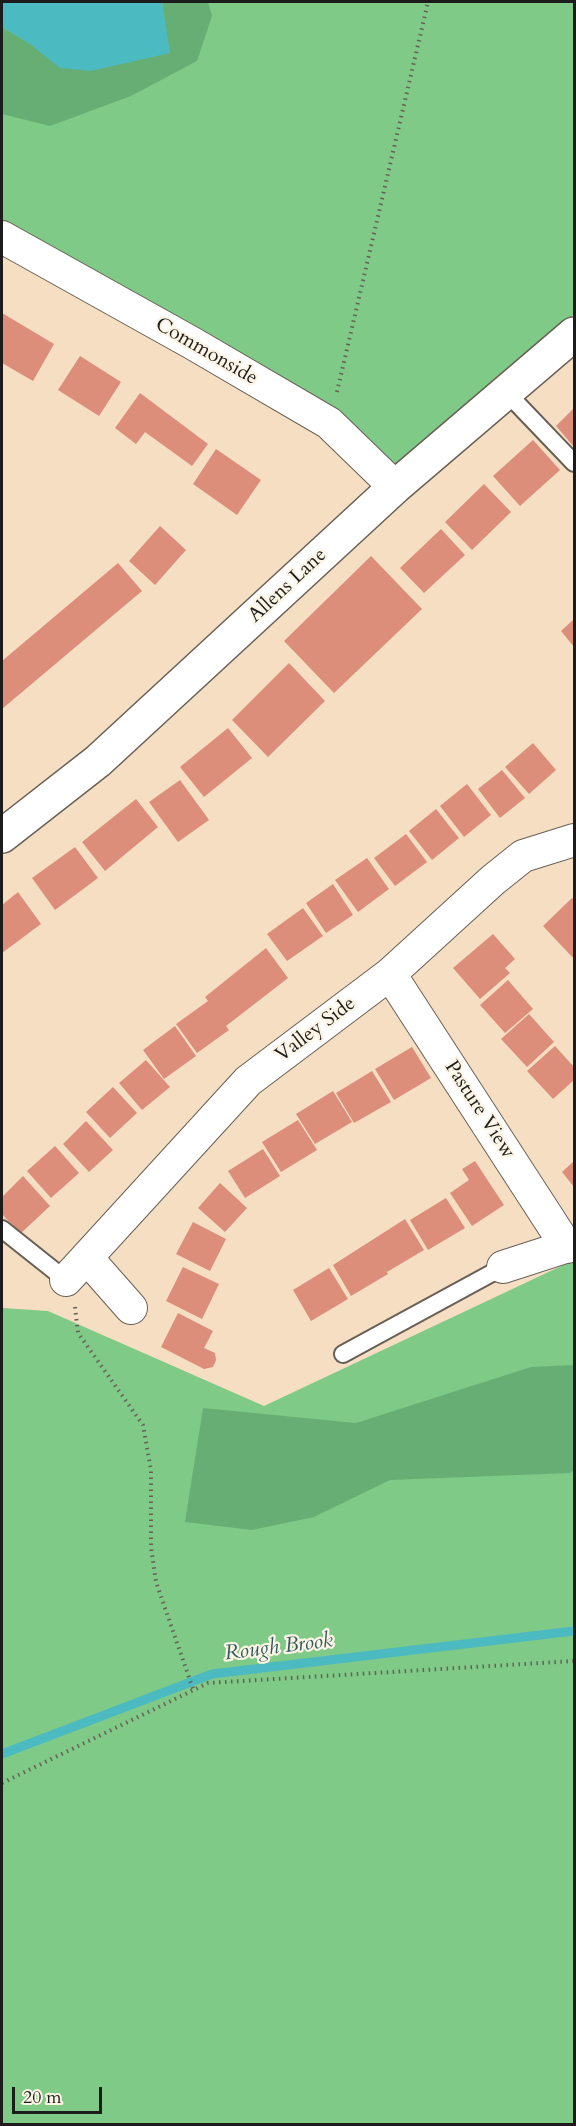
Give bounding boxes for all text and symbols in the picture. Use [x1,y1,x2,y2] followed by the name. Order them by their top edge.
[151,313,261,391] street label: Commonside
[244,544,332,628] street label: Allens Lane
[271,992,361,1068] street label: Valley Side
[439,1057,519,1163] street label: Pasture View
[223,1629,335,1667] water label: Rough Brook
[15,2075,105,2113] scale bar
[23,2085,62,2110] text: 20 m

